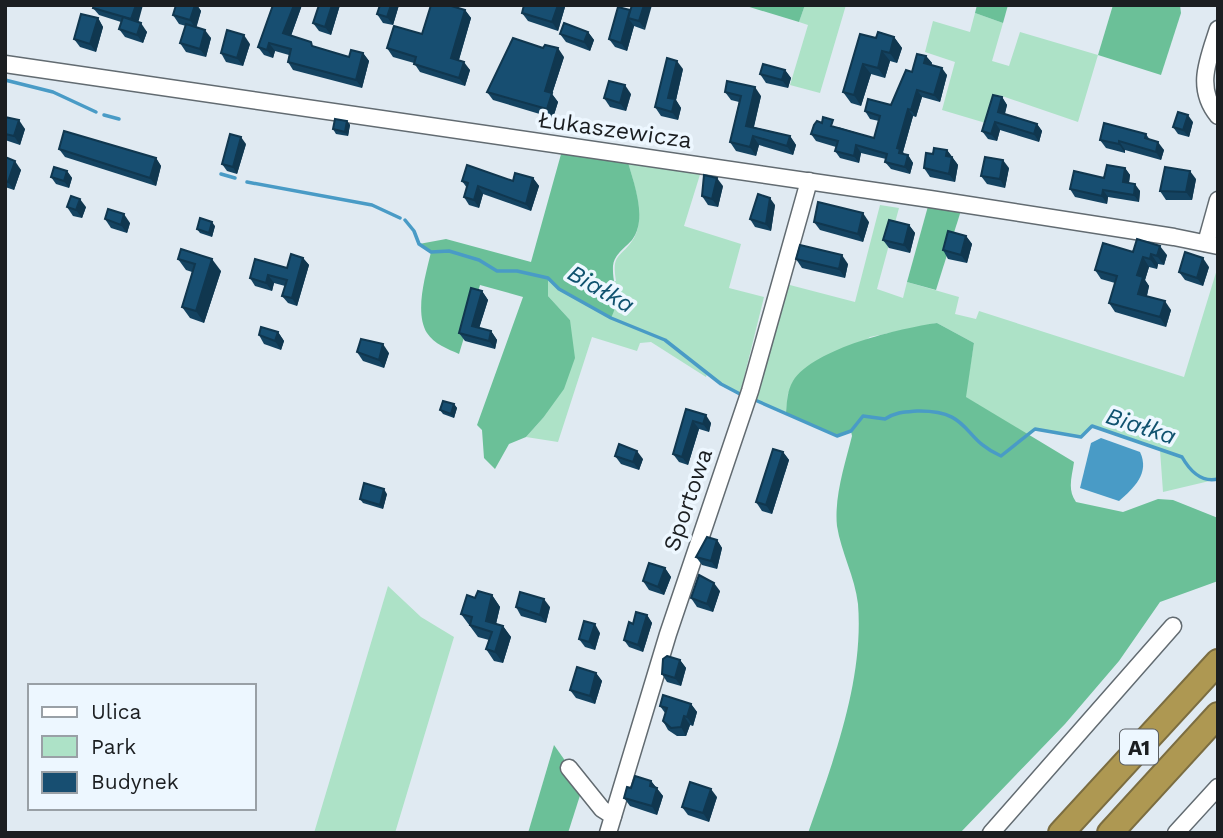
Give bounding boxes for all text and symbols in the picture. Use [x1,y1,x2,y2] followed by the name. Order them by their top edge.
[536,106,694,154] street label: Łukaszewicza
[563,259,639,319] water label: Białka
[1102,402,1180,451] water label: Białka
[658,445,718,555] street label: Sportowa
[28,684,256,810] legend
[91,699,142,724] text: Ulica
[1120,730,1158,764] road number: A1
[91,734,136,759] text: Park
[91,769,179,794] text: Budynek

